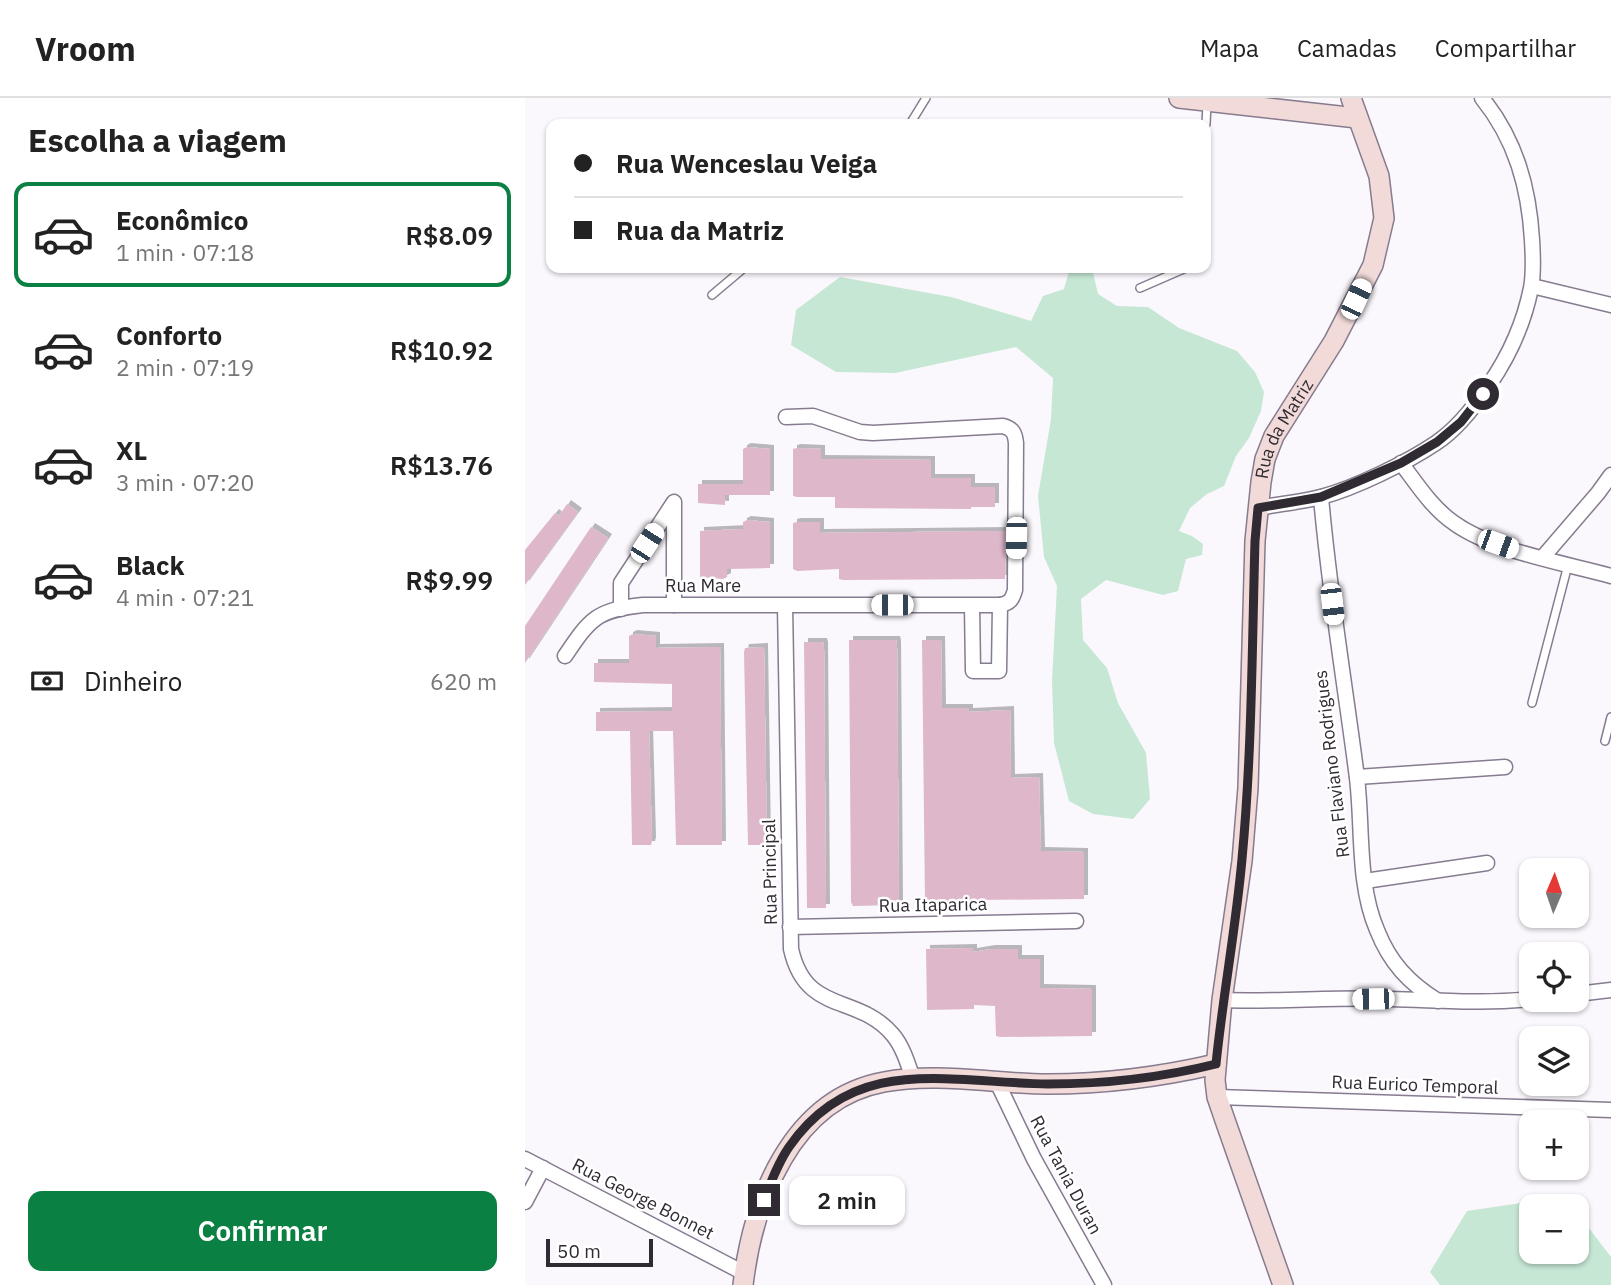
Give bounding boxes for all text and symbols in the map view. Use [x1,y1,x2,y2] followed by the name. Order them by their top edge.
[35,27,136,70] text: Vroom
[1200,32,1259,64] text: Mapa
[1297,32,1397,64] text: Camadas
[1435,32,1576,64] text: Compartilhar
[28,119,287,161] text: Escolha a viagem
[616,146,877,180] text: Rua Wenceslau Veiga
[32,203,95,266] icon: car
[116,203,248,237] text: Econômico
[616,213,784,247] text: Rua da Matriz
[406,218,493,252] text: R$8.09
[116,237,254,267] text: 1 min · 07:18
[1338,276,1375,322] car
[32,318,95,381] icon: car
[116,318,222,352] text: Conforto
[390,333,493,367] text: R$10.92
[116,352,254,382] text: 2 min · 07:19
[1250,374,1318,481] street label: Rua da Matriz
[1467,378,1499,410] route start
[32,433,95,496] icon: car
[116,433,147,467] text: XL
[390,448,493,482] text: R$13.76
[116,467,254,497] text: 3 min · 07:20
[1006,517,1027,559] car
[627,520,668,566] car
[1475,527,1522,561] car
[32,548,95,611] icon: car
[116,548,184,582] text: Black
[406,563,493,597] text: R$9.99
[665,574,741,597] street label: Rua Mare
[116,582,254,612] text: 4 min · 07:21
[1320,582,1345,626] car
[872,595,914,616] car
[28,662,66,700] icon: cash
[84,664,182,698] text: Dinheiro
[430,666,497,696] text: 620 m
[1309,669,1354,859] street label: Rua Flaviano Rodrigues
[757,819,782,925] street label: Rua Principal
[1519,858,1589,928] north arrow
[1519,858,1589,1264] map controls
[879,892,988,917] street label: Rua Itaparica
[1519,942,1589,1012] button: locate
[1352,988,1395,1010] car
[1519,1026,1589,1096] button: layers
[1331,1070,1499,1099] street label: Rua Eurico Temporal
[1519,1110,1589,1180] button: +
[1025,1111,1107,1238] street label: Rua Tania Duran
[568,1153,718,1244] street label: Rua George Bonnet
[789,1176,904,1224] callout: 2 min
[748,1184,780,1216] route end
[817,1185,877,1215] text: 2 min
[28,1191,497,1271] button: Confirmar
[1519,1194,1589,1264] button: −
[546,1236,653,1268] scale bar
[557,1239,601,1263] text: 50 m

